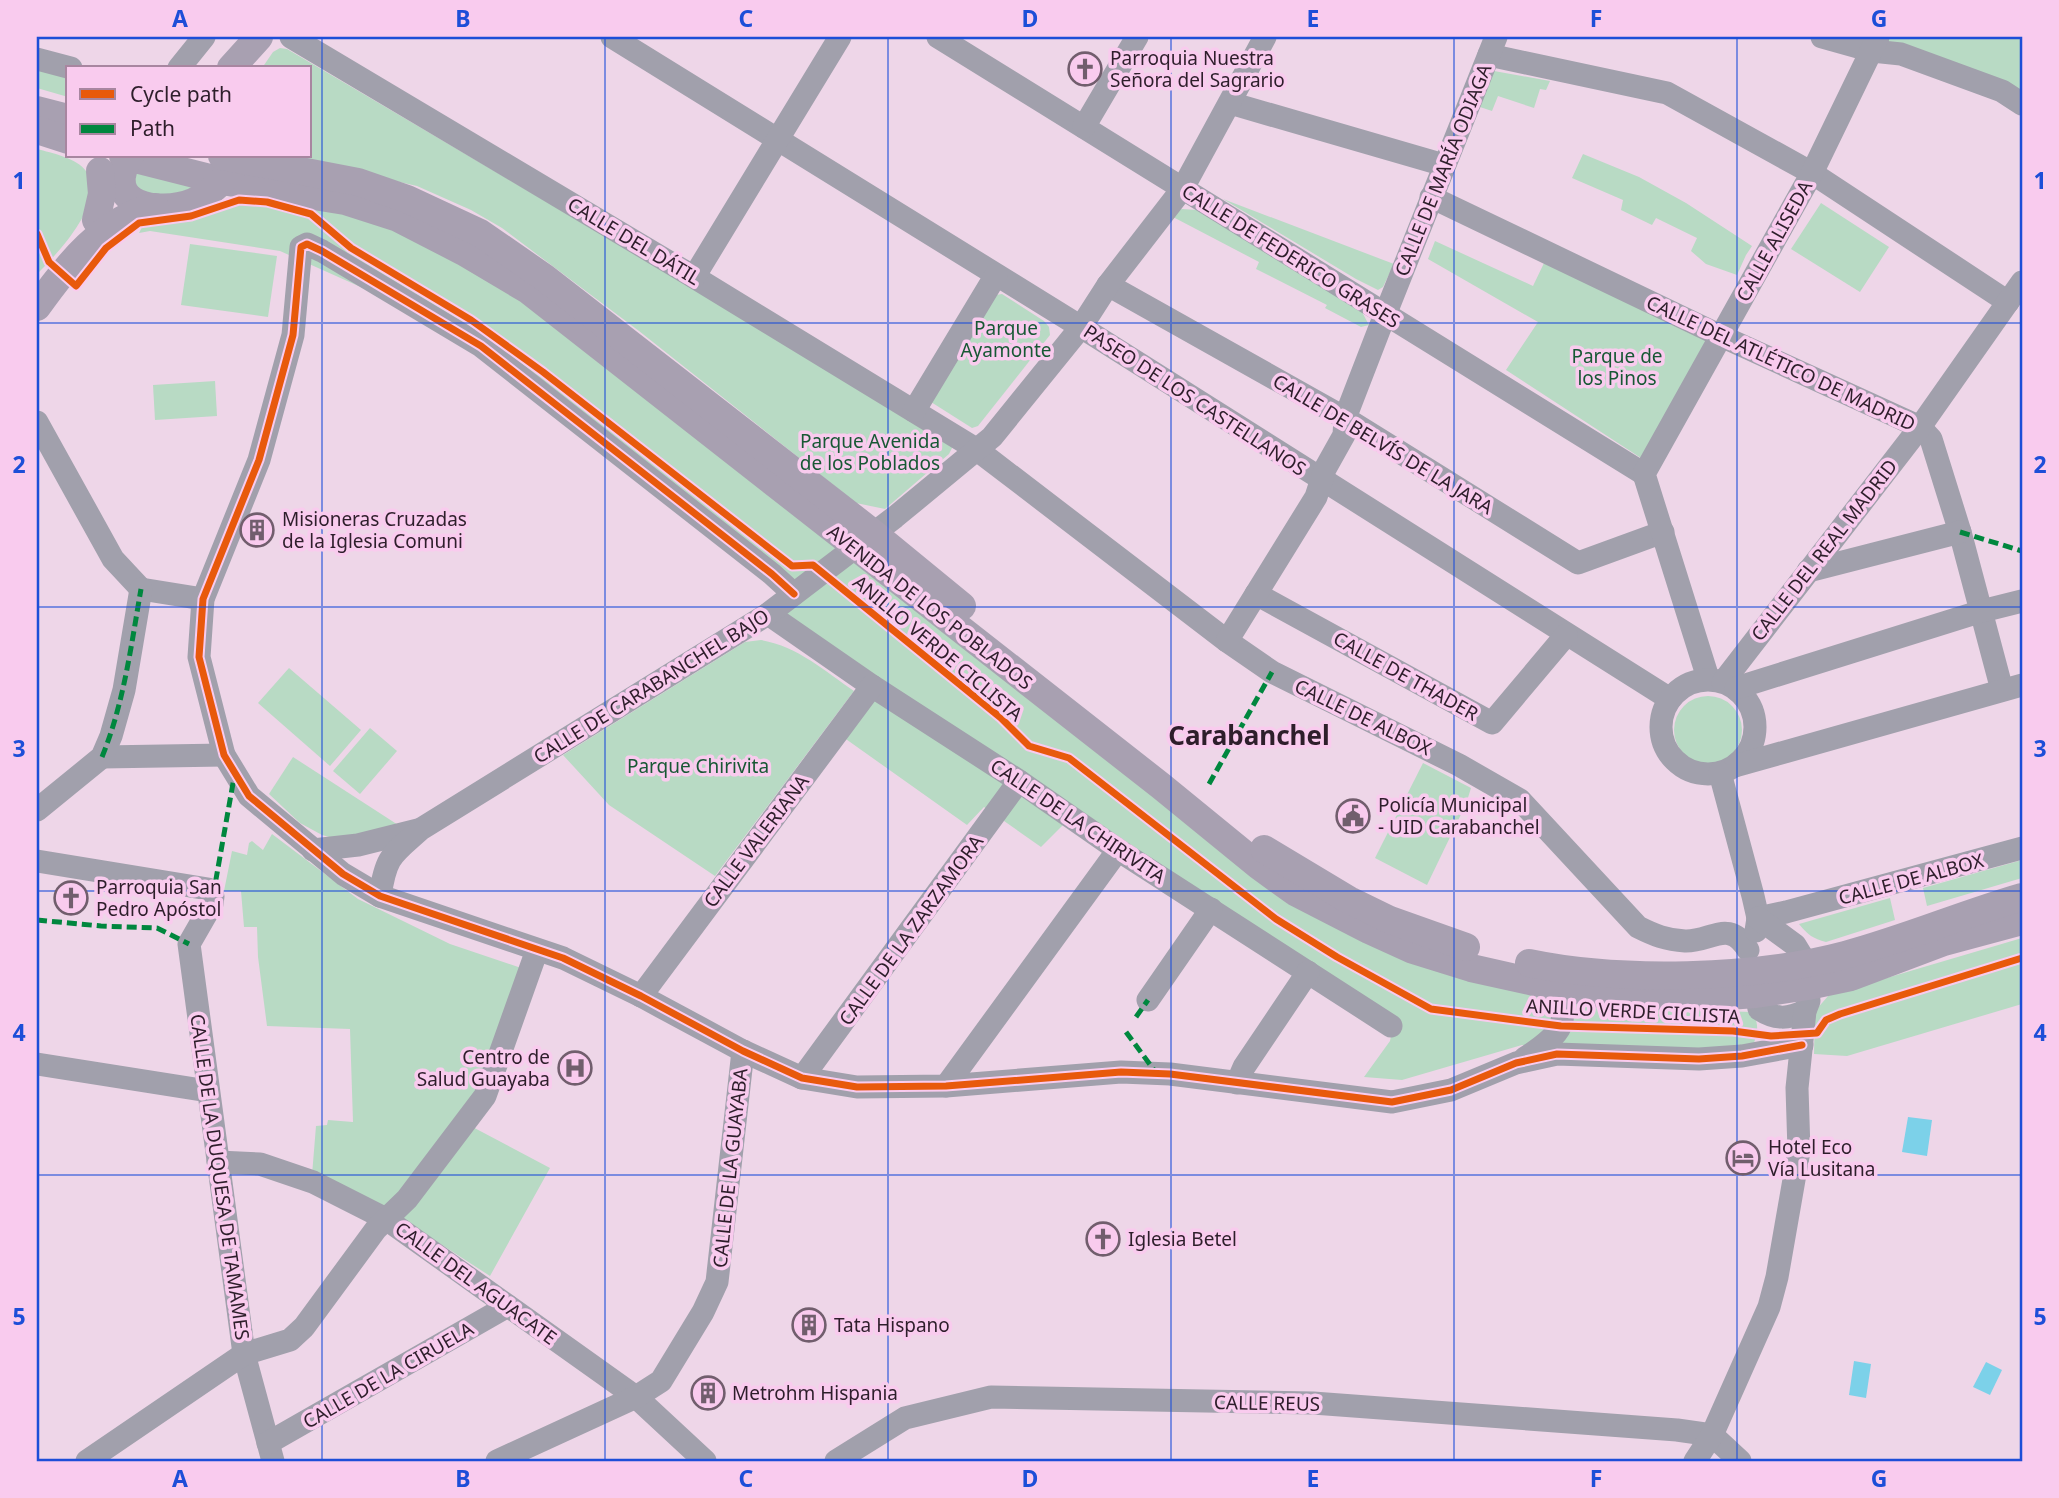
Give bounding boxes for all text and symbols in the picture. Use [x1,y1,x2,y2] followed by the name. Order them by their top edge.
[172,2,188,34] text: A
[455,2,471,34] text: B
[739,2,754,34] text: C
[1022,2,1038,34] text: D
[1307,2,1319,34] text: E
[1590,2,1602,34] text: F
[1871,2,1887,34] text: G
[1110,45,1285,93] place label: Parroquia Nuestra Señora del Sagrario
[1066,50,1104,88] church icon: Parroquia Nuestra Señora del Sagrario
[1389,59,1498,280] street label: CALLE DE MARÍA ODIAGA
[66,66,312,158] legend
[130,80,232,108] text: Cycle path
[130,114,175,142] text: Path
[12,164,26,196] text: 1
[2033,164,2047,196] text: 1
[1730,175,1818,306] street label: CALLE ALISEDA
[1177,178,1405,334] street label: CALLE DE FEDERICO GRASES
[563,191,705,291] street label: CALLE DEL DÁTIL
[1642,289,1920,437] street label: CALLE DEL ATLÉTICO DE MADRID
[960,315,1052,363] park label: Parque Ayamonte
[1079,318,1311,482] street label: PASEO DE LOS CASTELLANOS
[1571,343,1663,391] park label: Parque de los Pinos
[1268,368,1499,521] street label: CALLE DE BELVÍS DE LA JARA
[800,428,940,476] park label: Parque Avenida de los Poblados
[12,448,26,480] text: 2
[2033,448,2047,480] text: 2
[1745,454,1903,646] street label: CALLE DEL REAL MADRID
[282,506,467,554] place label: Misioneras Cruzadas de la Iglesia Comuni
[238,511,276,549] building icon: Misioneras Cruzadas de la Iglesia Comuni
[822,519,1038,695] street label: AVENIDA DE LOS POBLADOS
[848,569,1029,727] street label: ANILLO VERDE CICLISTA
[528,603,774,769] street label: CALLE DE CARABANCHEL BAJO
[1329,625,1483,727] street label: CALLE DE THADER
[1290,673,1436,762] street label: CALLE DE ALBOX
[1168,717,1330,753] district label: Carabanchel
[12,732,26,764] text: 3
[2033,732,2047,764] text: 3
[627,753,769,779] park label: Parque Chirivita
[985,753,1171,890] street label: CALLE DE LA CHIRIVITA
[698,769,815,913] street label: CALLE VALERIANA
[1378,792,1540,840] place label: Policía Municipal - UID Carabanchel
[1334,797,1372,835] public building icon: Policía Municipal - UID Carabanchel
[833,829,990,1031] street label: CALLE DE LA ZARZAMORA
[1836,847,1987,911] street label: CALLE DE ALBOX
[96,874,222,922] place label: Parroquia San Pedro Apóstol
[52,879,90,917] church icon: Parroquia San Pedro Apóstol
[1525,992,1741,1030] street label: ANILLO VERDE CICLISTA
[184,1012,256,1342] street label: CALLE DE LA DUQUESA DE TAMAMES
[12,1016,26,1048] text: 4
[2033,1016,2047,1048] text: 4
[417,1044,550,1092] place label: Centro de Salud Guayaba
[556,1049,594,1087] hospital icon: Centro de Salud Guayaba
[707,1066,754,1269] street label: CALLE DE LA GUAYABA
[1768,1134,1876,1182] place label: Hotel Eco Vía Lusitana
[1724,1139,1762,1177] hotel icon: Hotel Eco Vía Lusitana
[390,1215,562,1351] street label: CALLE DEL AGUACATE
[1084,1220,1122,1258] church icon: Iglesia Betel
[1128,1226,1237,1252] place label: Iglesia Betel
[12,1300,26,1332] text: 5
[2033,1300,2047,1332] text: 5
[790,1306,828,1344] building icon: Tata Hispano
[834,1312,950,1338] place label: Tata Hispano
[298,1315,479,1434] street label: CALLE DE LA CIRUELA
[689,1374,727,1412] building icon: Metrohm Hispania
[732,1380,898,1406] place label: Metrohm Hispania
[1214,1389,1320,1417] street label: CALLE REUS
[172,1462,188,1494] text: A
[455,1462,471,1494] text: B
[739,1462,754,1494] text: C
[1022,1462,1038,1494] text: D
[1307,1462,1319,1494] text: E
[1590,1462,1602,1494] text: F
[1871,1462,1887,1494] text: G

